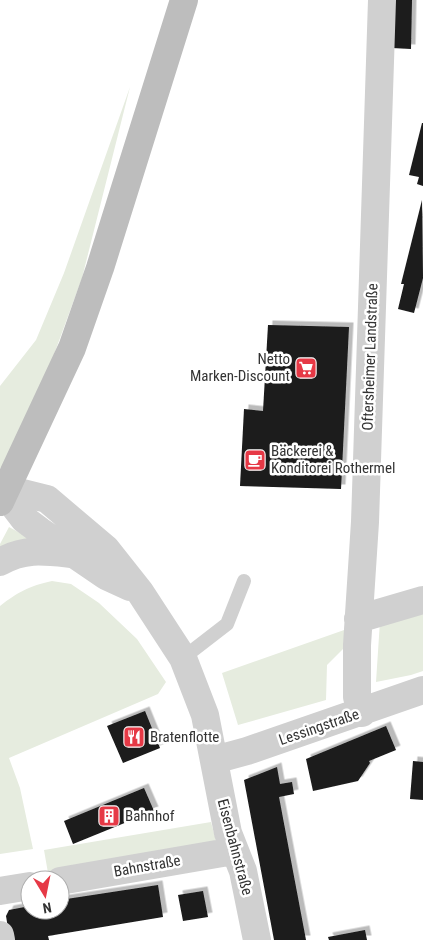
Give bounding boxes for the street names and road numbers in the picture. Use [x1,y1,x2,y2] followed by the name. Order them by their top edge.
[358,283,382,431] street label: Oftersheimer Landstraße
[277,705,361,749] street label: Lessingstraße
[214,797,256,897] street label: Eisenbahnstraße
[112,851,182,881] street label: Bahnstraße

